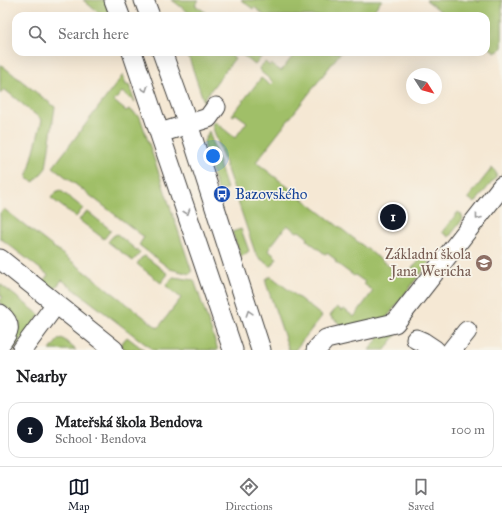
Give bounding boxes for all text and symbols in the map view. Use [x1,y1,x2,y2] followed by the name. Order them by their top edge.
[12,12,490,56] search box
[26,23,48,45] icon: search
[58,25,129,43] text: Search here
[406,68,442,104] north arrow
[140,85,149,92] one-way arrow
[203,146,223,166] your location
[212,184,232,204] bus stop icon: Bazovského
[235,185,308,203] place label: Bazovského
[380,202,406,232] pin: 1
[182,208,190,215] one-way arrow
[476,212,483,219] one-way arrow
[385,245,472,281] place label: Základní škola Jana Wericha
[474,253,494,273] school or university icon: Základní škola Jana Wericha
[245,310,254,317] one-way arrow
[16,366,67,387] text: Nearby
[55,413,202,431] text: Mateřská škola Bendova
[27,422,33,438] text: 1
[451,422,485,438] text: 100 m
[55,431,146,447] text: School · Bendova
[68,476,90,513] tab: Map
[225,476,273,513] tab: Directions
[408,476,434,513] tab: Saved

